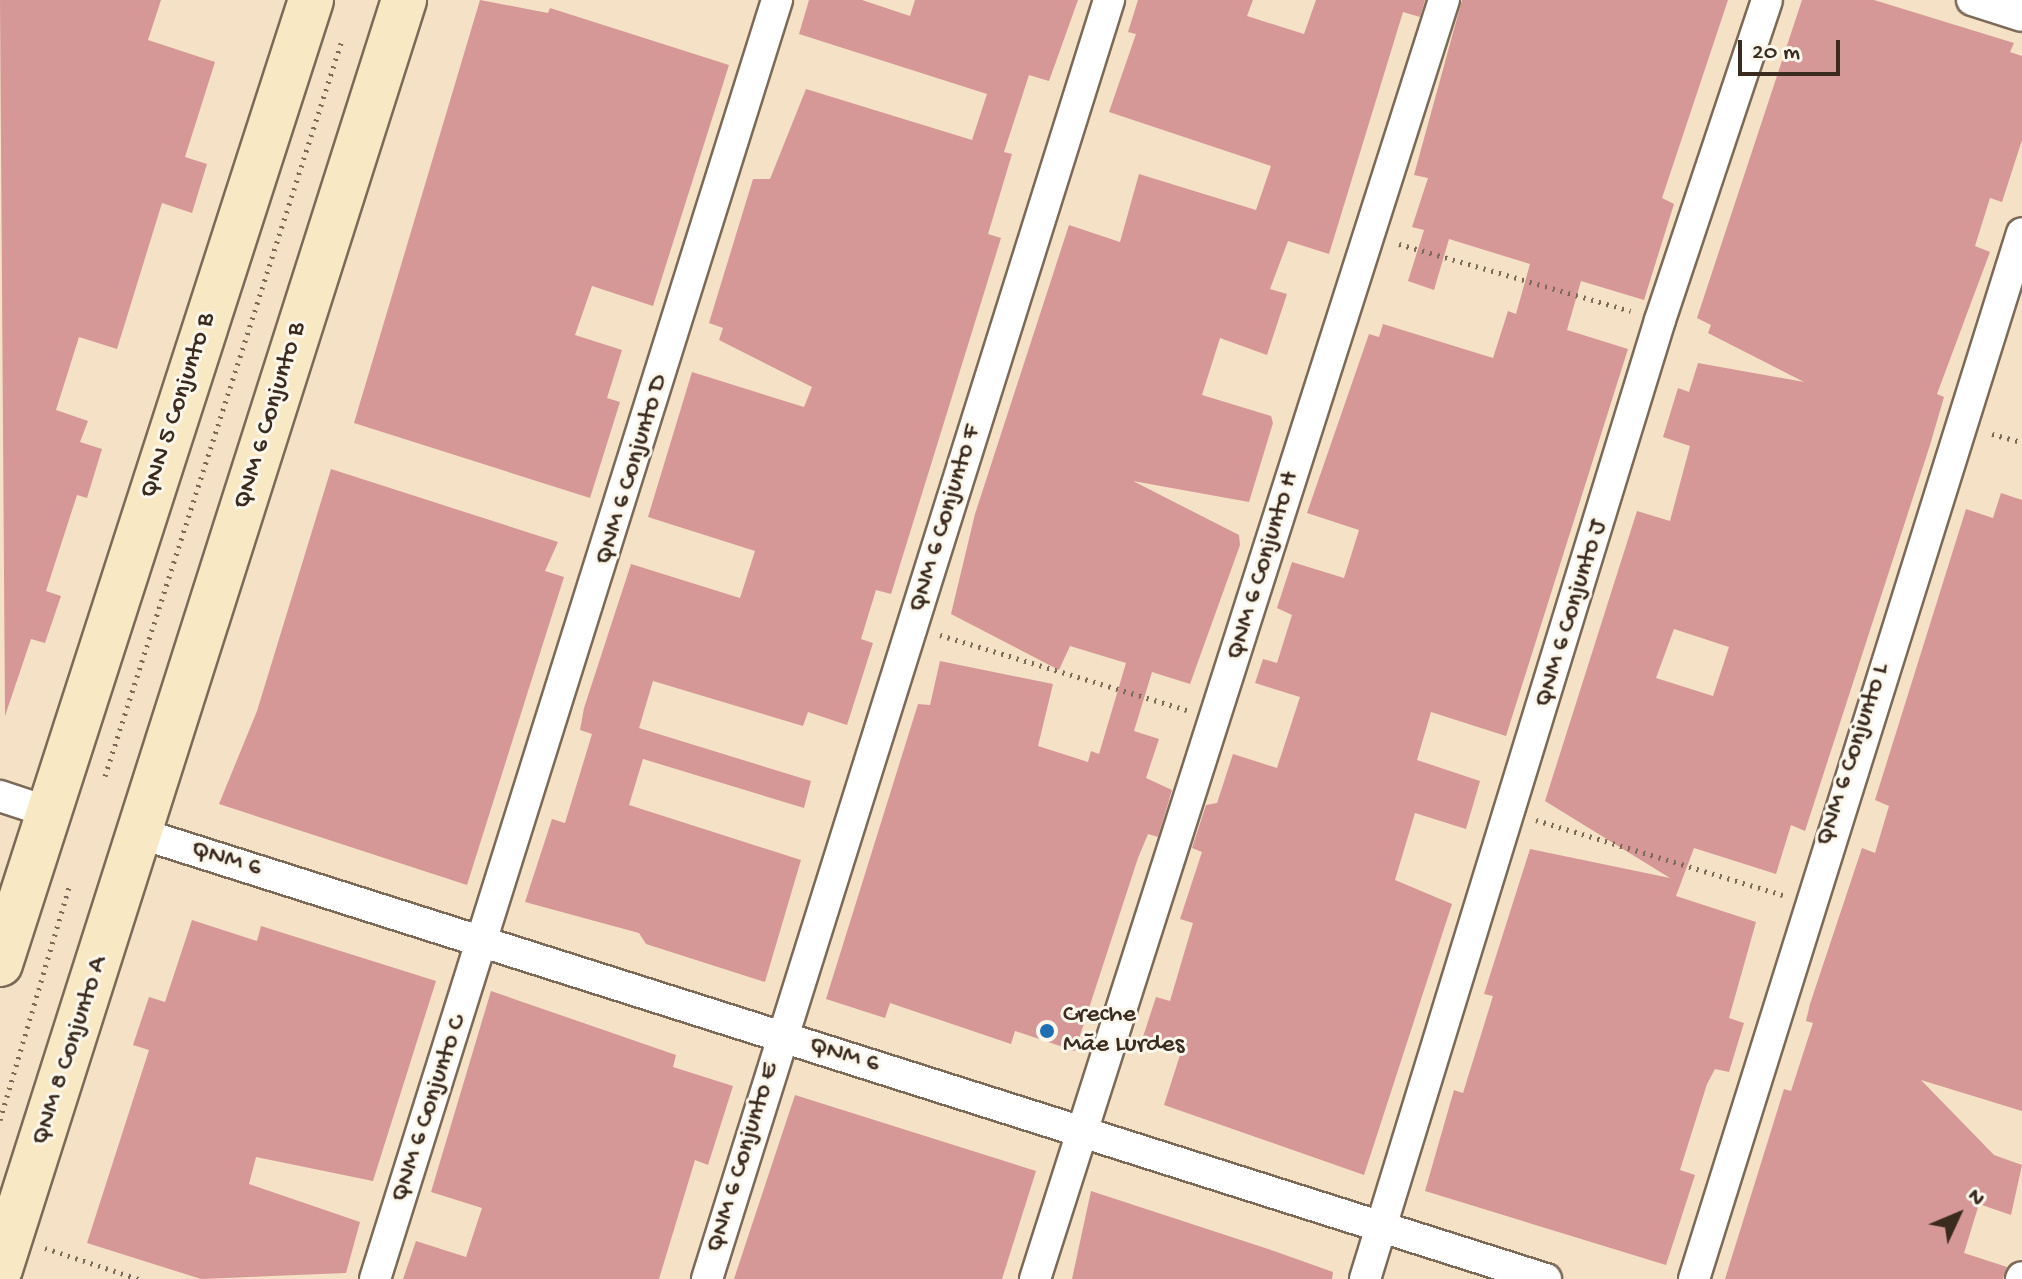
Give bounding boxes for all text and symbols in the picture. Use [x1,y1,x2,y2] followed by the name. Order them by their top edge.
[1742,24,1844,74] scale bar
[1752,39,1800,68] text: 20 m
[134,309,224,503] street label: QNN 5 Conjunto B
[228,319,314,513] street label: QNM 6 Conjunto B
[589,371,677,569] street label: QNM 6 Conjunto D
[903,422,989,616] street label: QNM 6 Conjunto F
[1221,468,1307,664] street label: QNM 6 Conjunto H
[1529,517,1615,711] street label: QNM 6 Conjunto J
[1810,660,1898,850] street label: QNM 6 Conjunto L
[187,835,265,885] street label: QNM 6
[26,953,116,1149] street label: QNM 8 Conjunto A
[1063,1000,1184,1062] place label: Creche Mãe Lurdes
[385,1012,475,1206] street label: QNM 6 Conjunto C
[1038,1022,1056,1040] marker: Creche Mãe Lurdes
[805,1031,883,1081] street label: QNM 6
[700,1059,788,1257] street label: QNM 6 Conjunto E
[1918,1175,1998,1255] north arrow
[1961,1184,1990,1213] text: N

